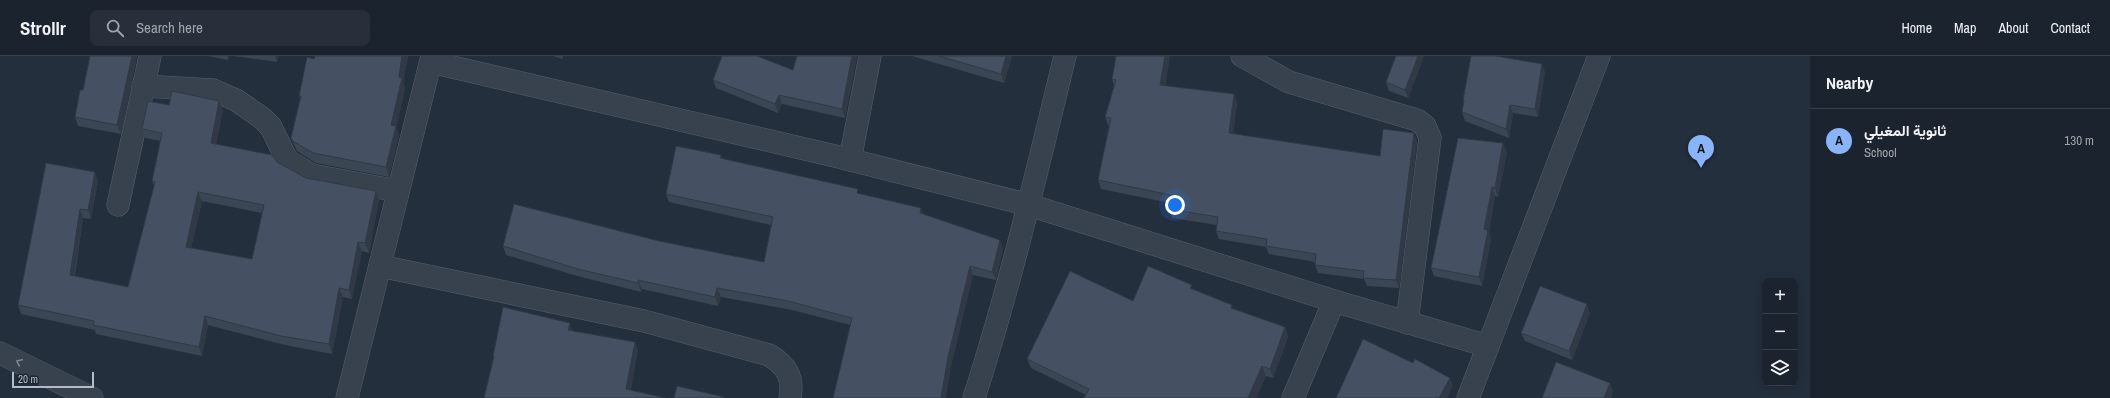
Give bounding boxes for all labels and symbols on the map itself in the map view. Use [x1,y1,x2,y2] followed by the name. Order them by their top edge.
[1688,135,1714,168] pin: A
[1165,195,1185,215] your location
[16,359,24,367] one-way arrow
[12,370,94,389] scale bar

